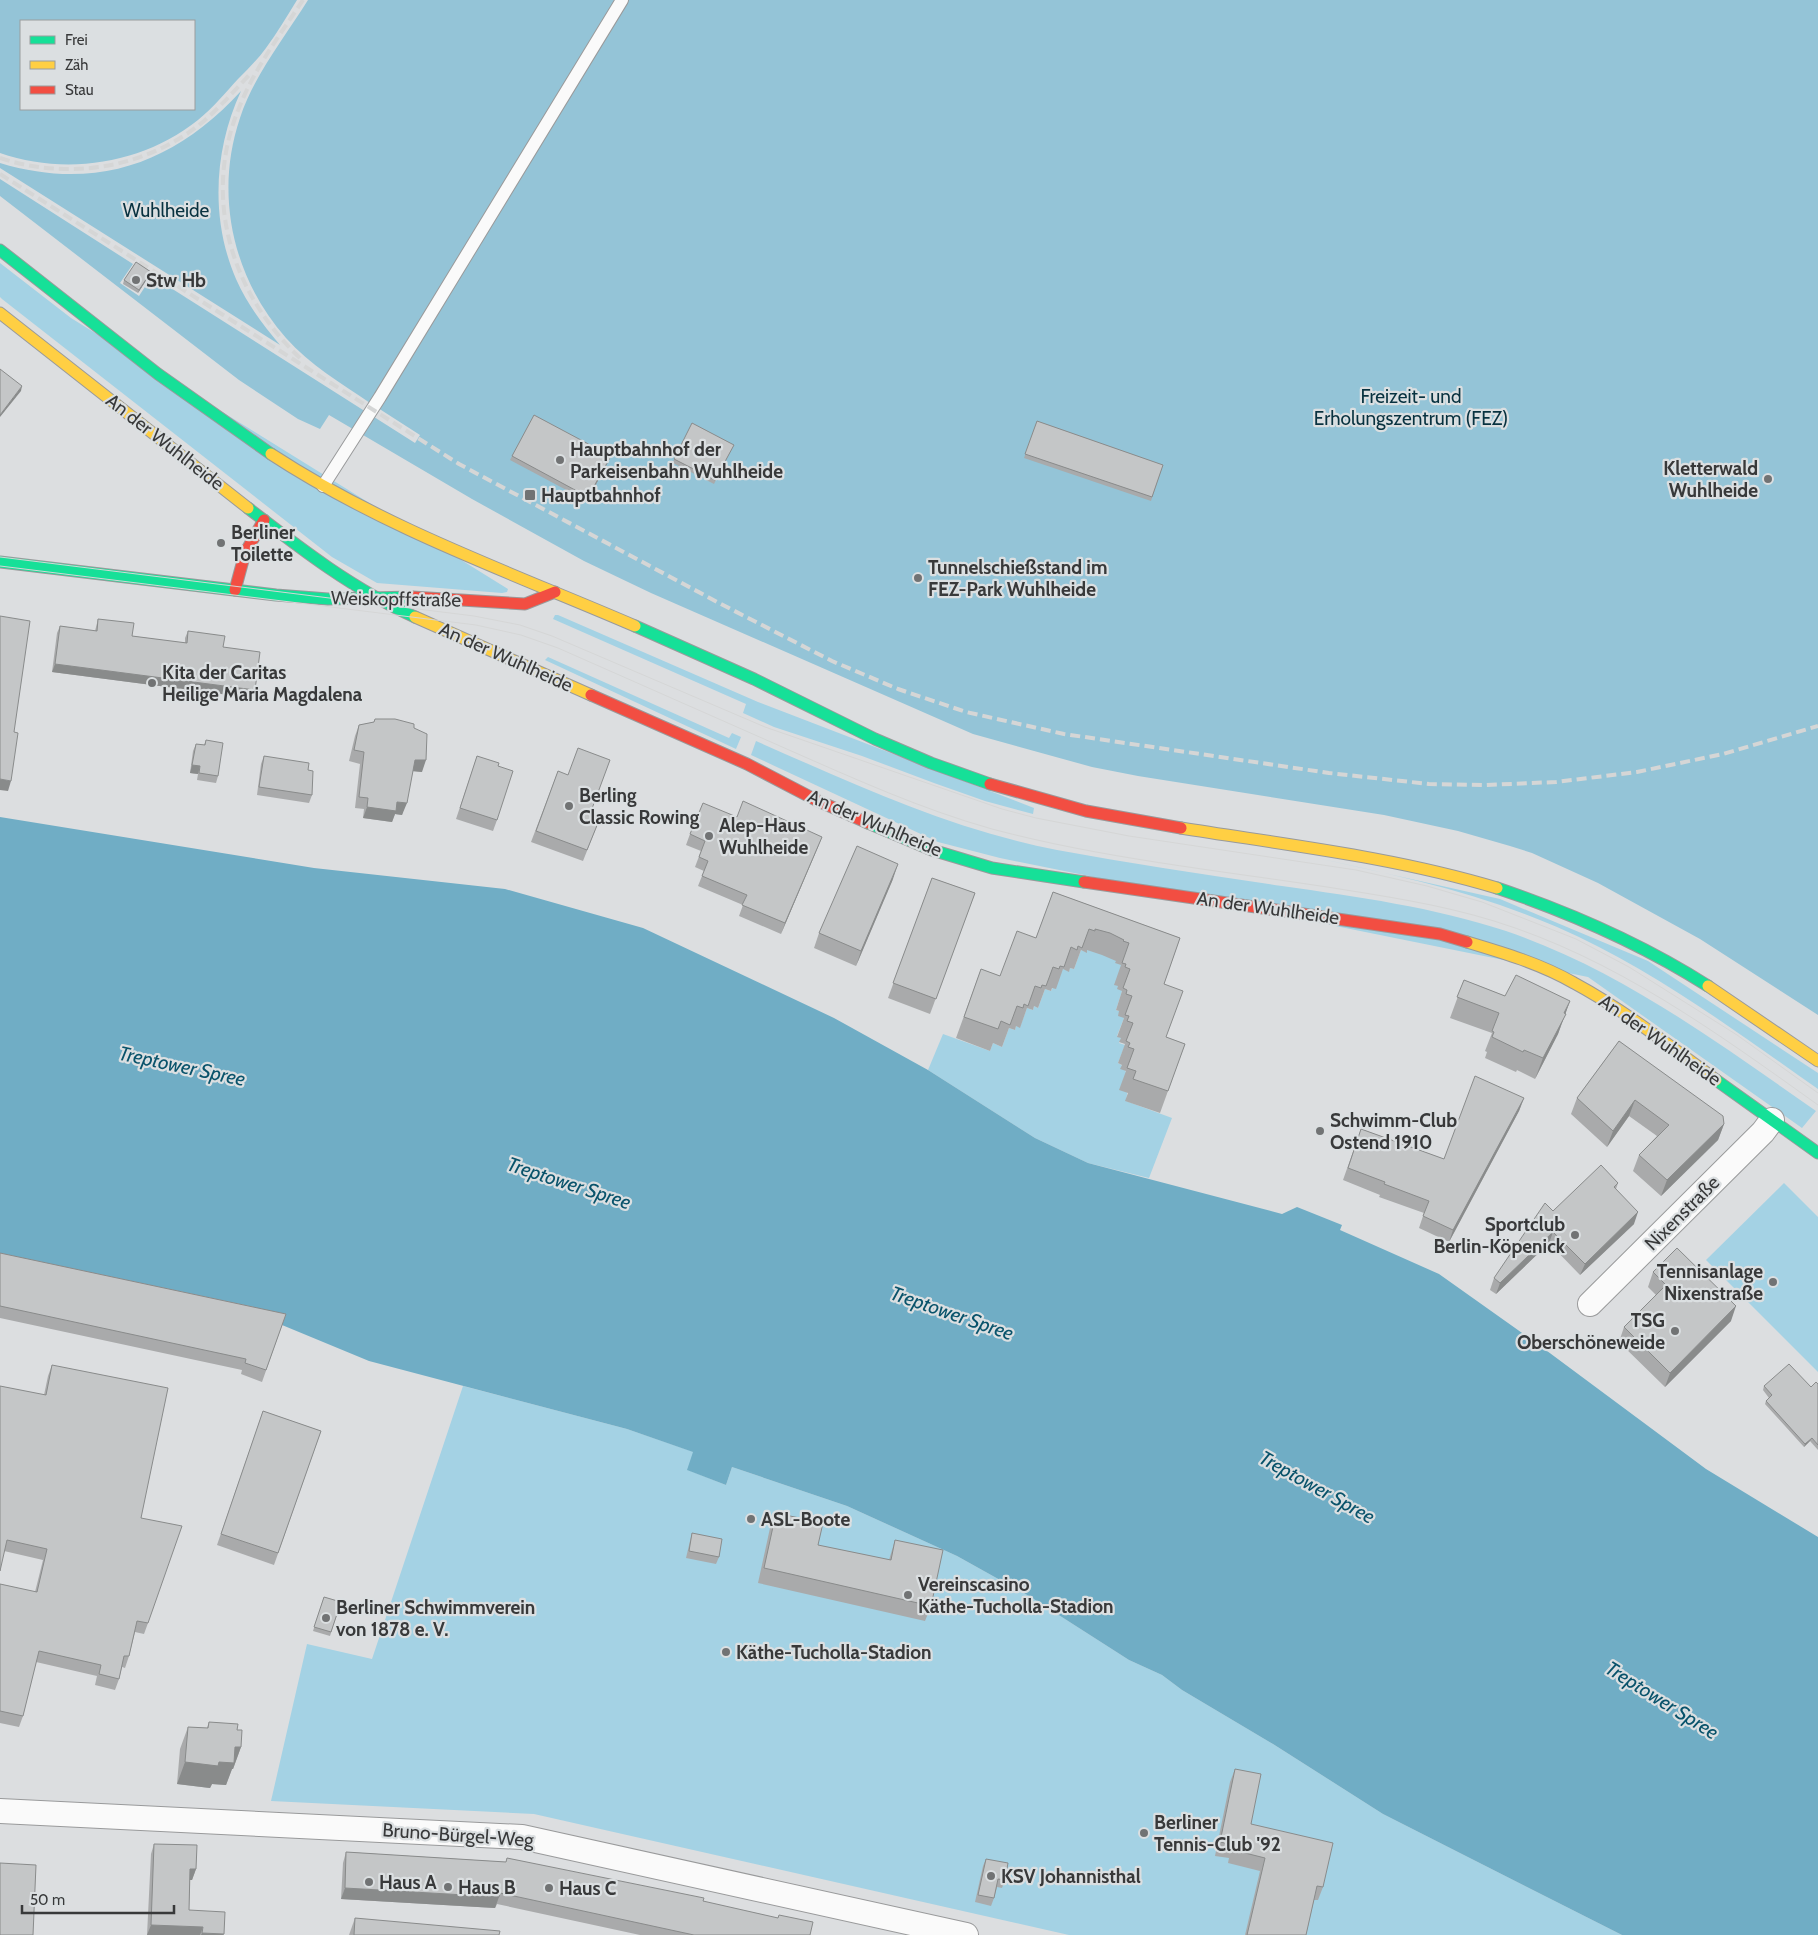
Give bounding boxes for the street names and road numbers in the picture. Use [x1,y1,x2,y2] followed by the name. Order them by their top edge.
[101,389,229,495] street label: An der Wuhlheide
[331,586,462,612] street label: Weiskopffstraße
[436,617,577,697] street label: An der Wuhlheide
[804,784,946,862] street label: An der Wuhlheide
[1195,887,1341,929] street label: An der Wuhlheide
[1595,989,1726,1091] street label: An der Wuhlheide
[1640,1171,1724,1255] street label: Nixenstraße
[382,1818,535,1852] street label: Bruno-Bürgel-Weg

